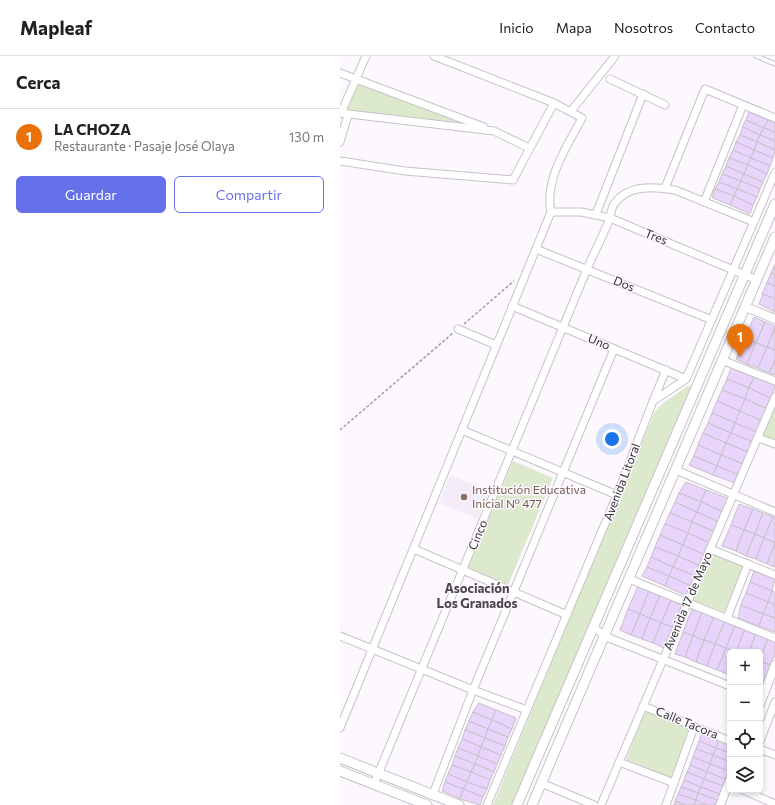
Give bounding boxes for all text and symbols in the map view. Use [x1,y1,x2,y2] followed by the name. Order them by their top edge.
[20,16,92,39] text: Mapleaf
[499,19,534,36] text: Inicio
[556,19,592,36] text: Mapa
[614,19,673,36] text: Nosotros
[695,19,755,36] text: Contacto
[16,72,61,93] text: Cerca
[54,120,131,138] text: LA CHOZA
[26,129,32,145] text: 1
[289,129,324,145] text: 130 m
[54,138,235,154] text: Restaurante · Pasaje José Olaya
[16,176,166,213] button: Guardar
[174,176,324,213] button: Compartir
[643,225,670,247] street label: Tres
[612,273,637,294] street label: Dos
[727,324,753,357] pin: 1
[586,330,613,352] street label: Uno
[602,429,622,449] your location
[600,441,642,522] street label: Avenida Litoral
[472,482,586,510] place label: Institución Educativa Inicial Nº 477
[459,492,469,502] marker: Institución Educativa Inicial Nº 477
[465,517,489,552] street label: Cinco
[660,549,714,652] street label: Avenida 17 de Mayo
[437,580,517,611] district label: Asociación Los Granados
[727,649,763,793] map controls
[727,649,763,685] button: +
[727,685,763,721] button: −
[654,703,721,741] street label: Calle Tacora
[727,721,763,757] button: locate
[727,757,763,793] button: layers

